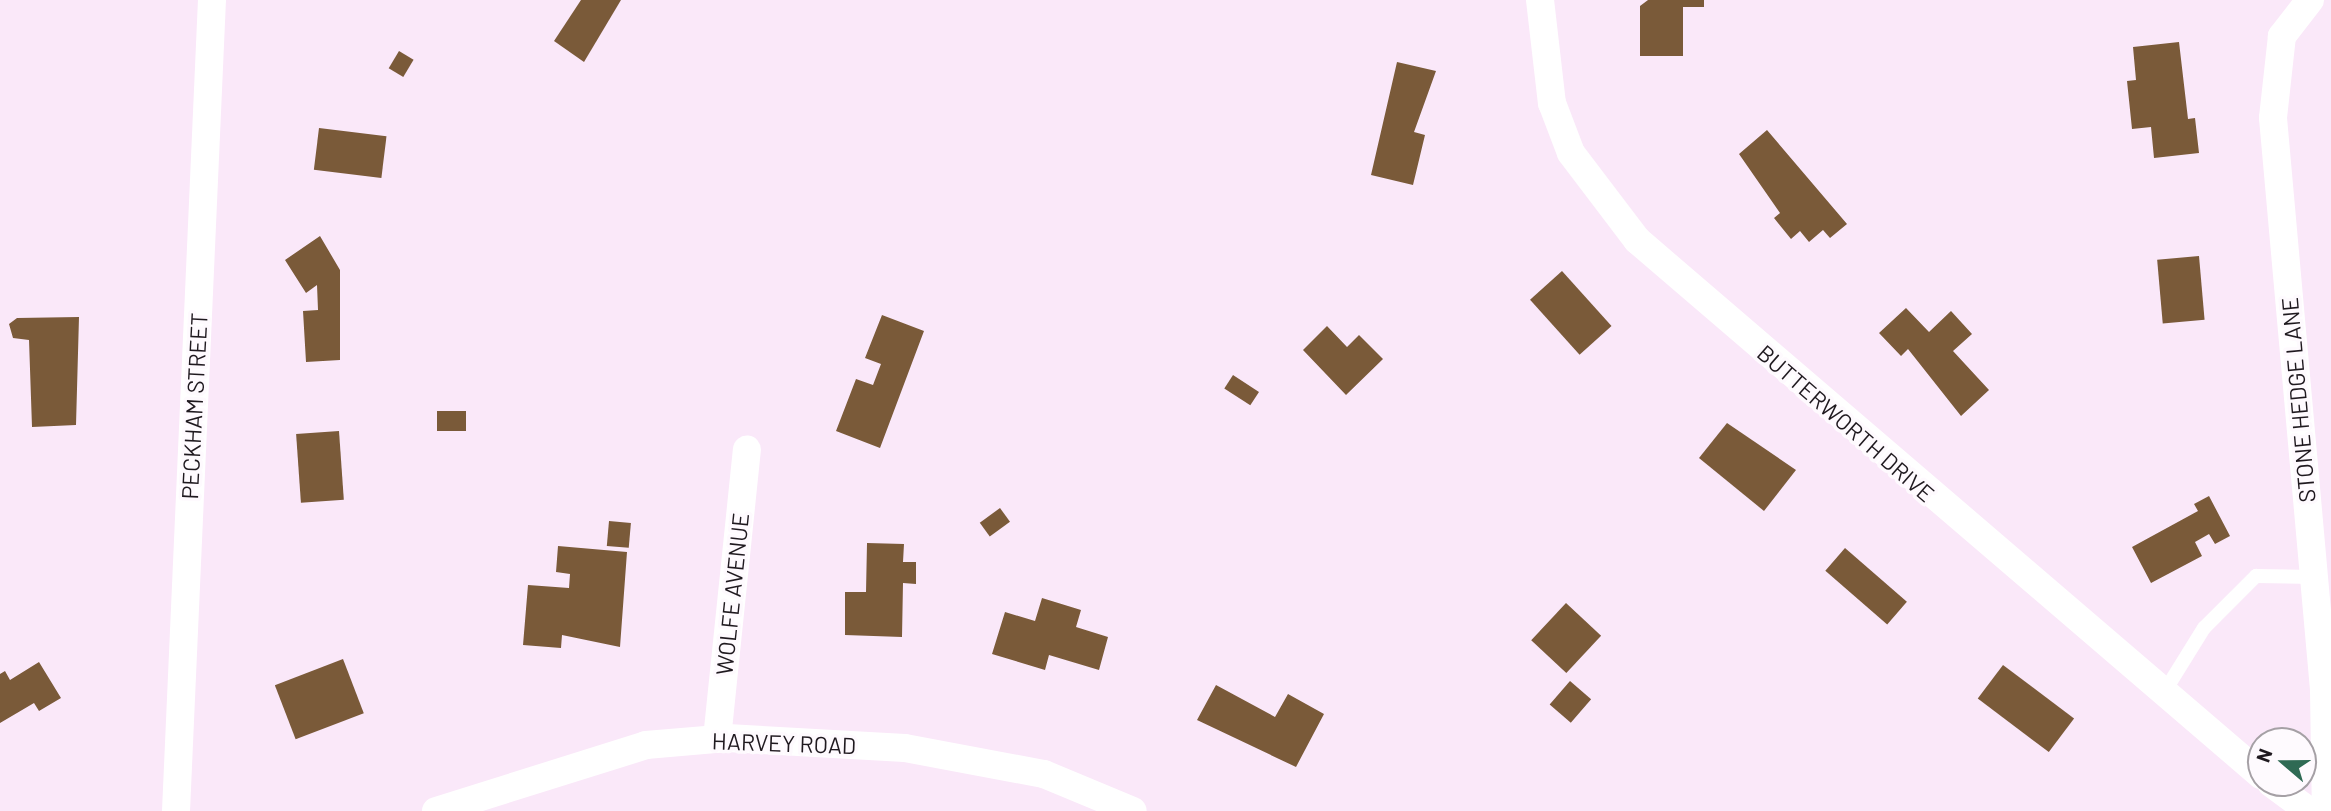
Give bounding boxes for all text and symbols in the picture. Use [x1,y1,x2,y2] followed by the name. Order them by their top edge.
[2275,296,2321,504] street label: STONE HEDGE LANE
[175,312,213,500] street label: PECKHAM STREET
[1752,339,1940,507] street label: BUTTERWORTH DRIVE
[710,512,754,676] street label: WOLFE AVENUE
[711,727,857,759] street label: HARVEY ROAD
[2247,727,2317,797] north arrow
[2251,745,2277,765] text: N

